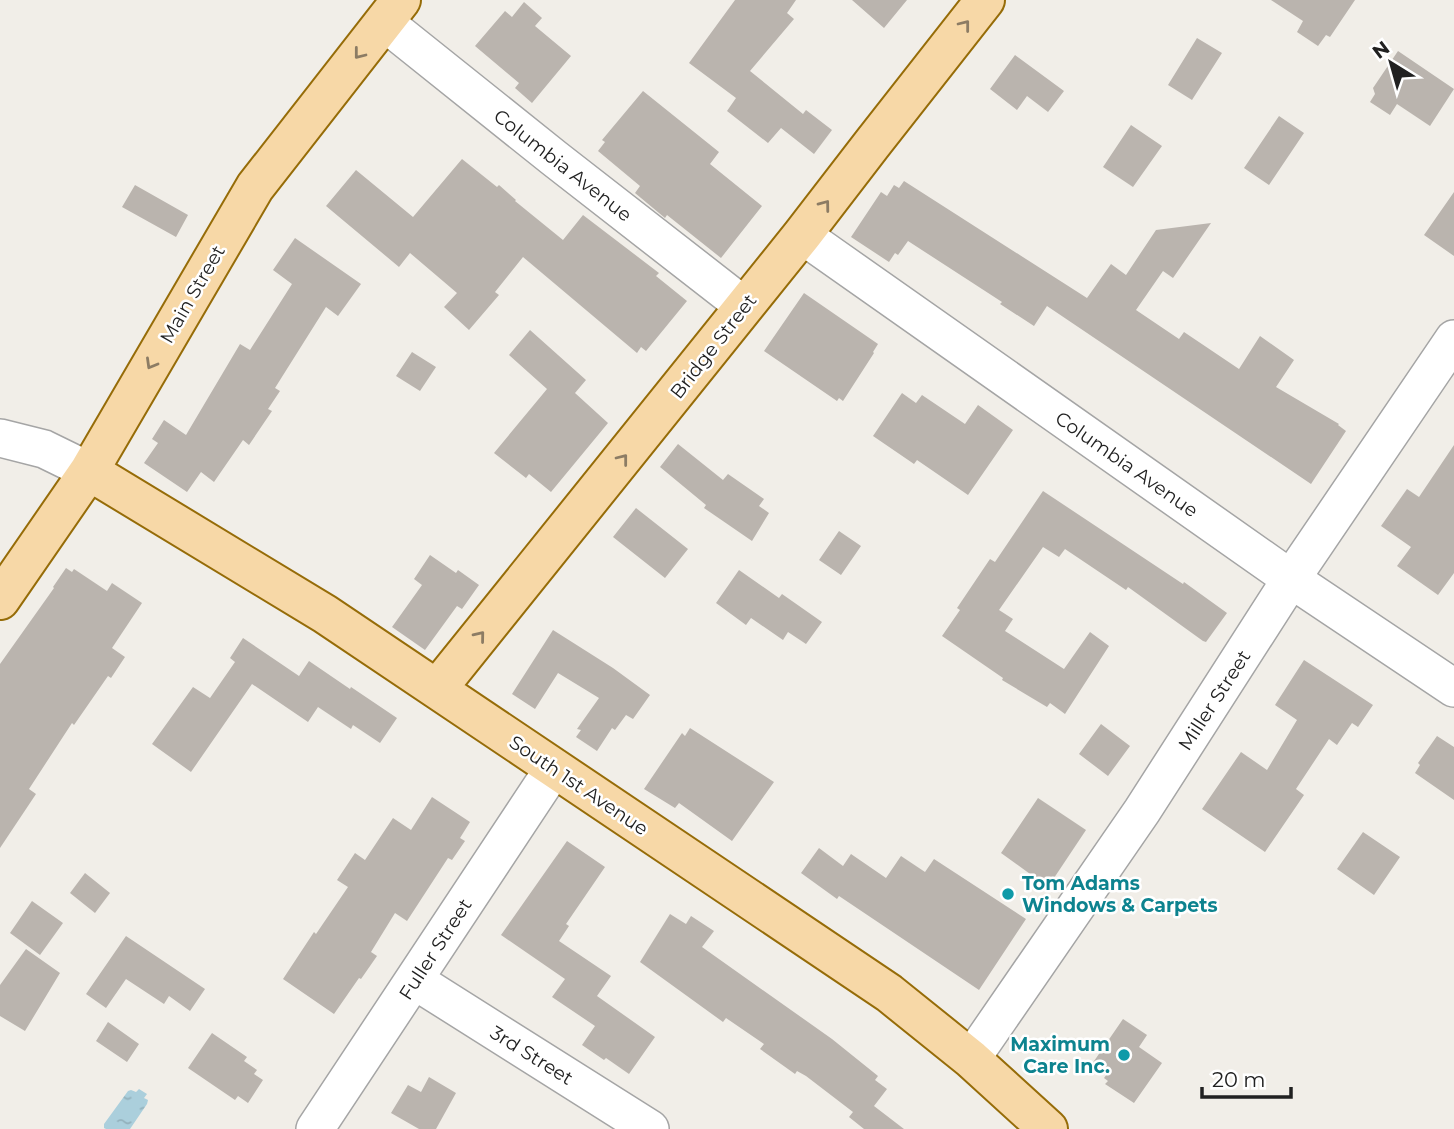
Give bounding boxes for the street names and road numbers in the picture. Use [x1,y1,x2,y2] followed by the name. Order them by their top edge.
[489,104,636,226] street label: Columbia Avenue
[155,241,230,348] street label: Main Street
[665,289,762,403] street label: Bridge Street
[1051,407,1202,522] street label: Columbia Avenue
[1173,646,1256,755] street label: Miller Street
[505,730,652,840] street label: South 1st Avenue
[394,894,477,1004] street label: Fuller Street
[486,1021,578,1090] street label: 3rd Street

